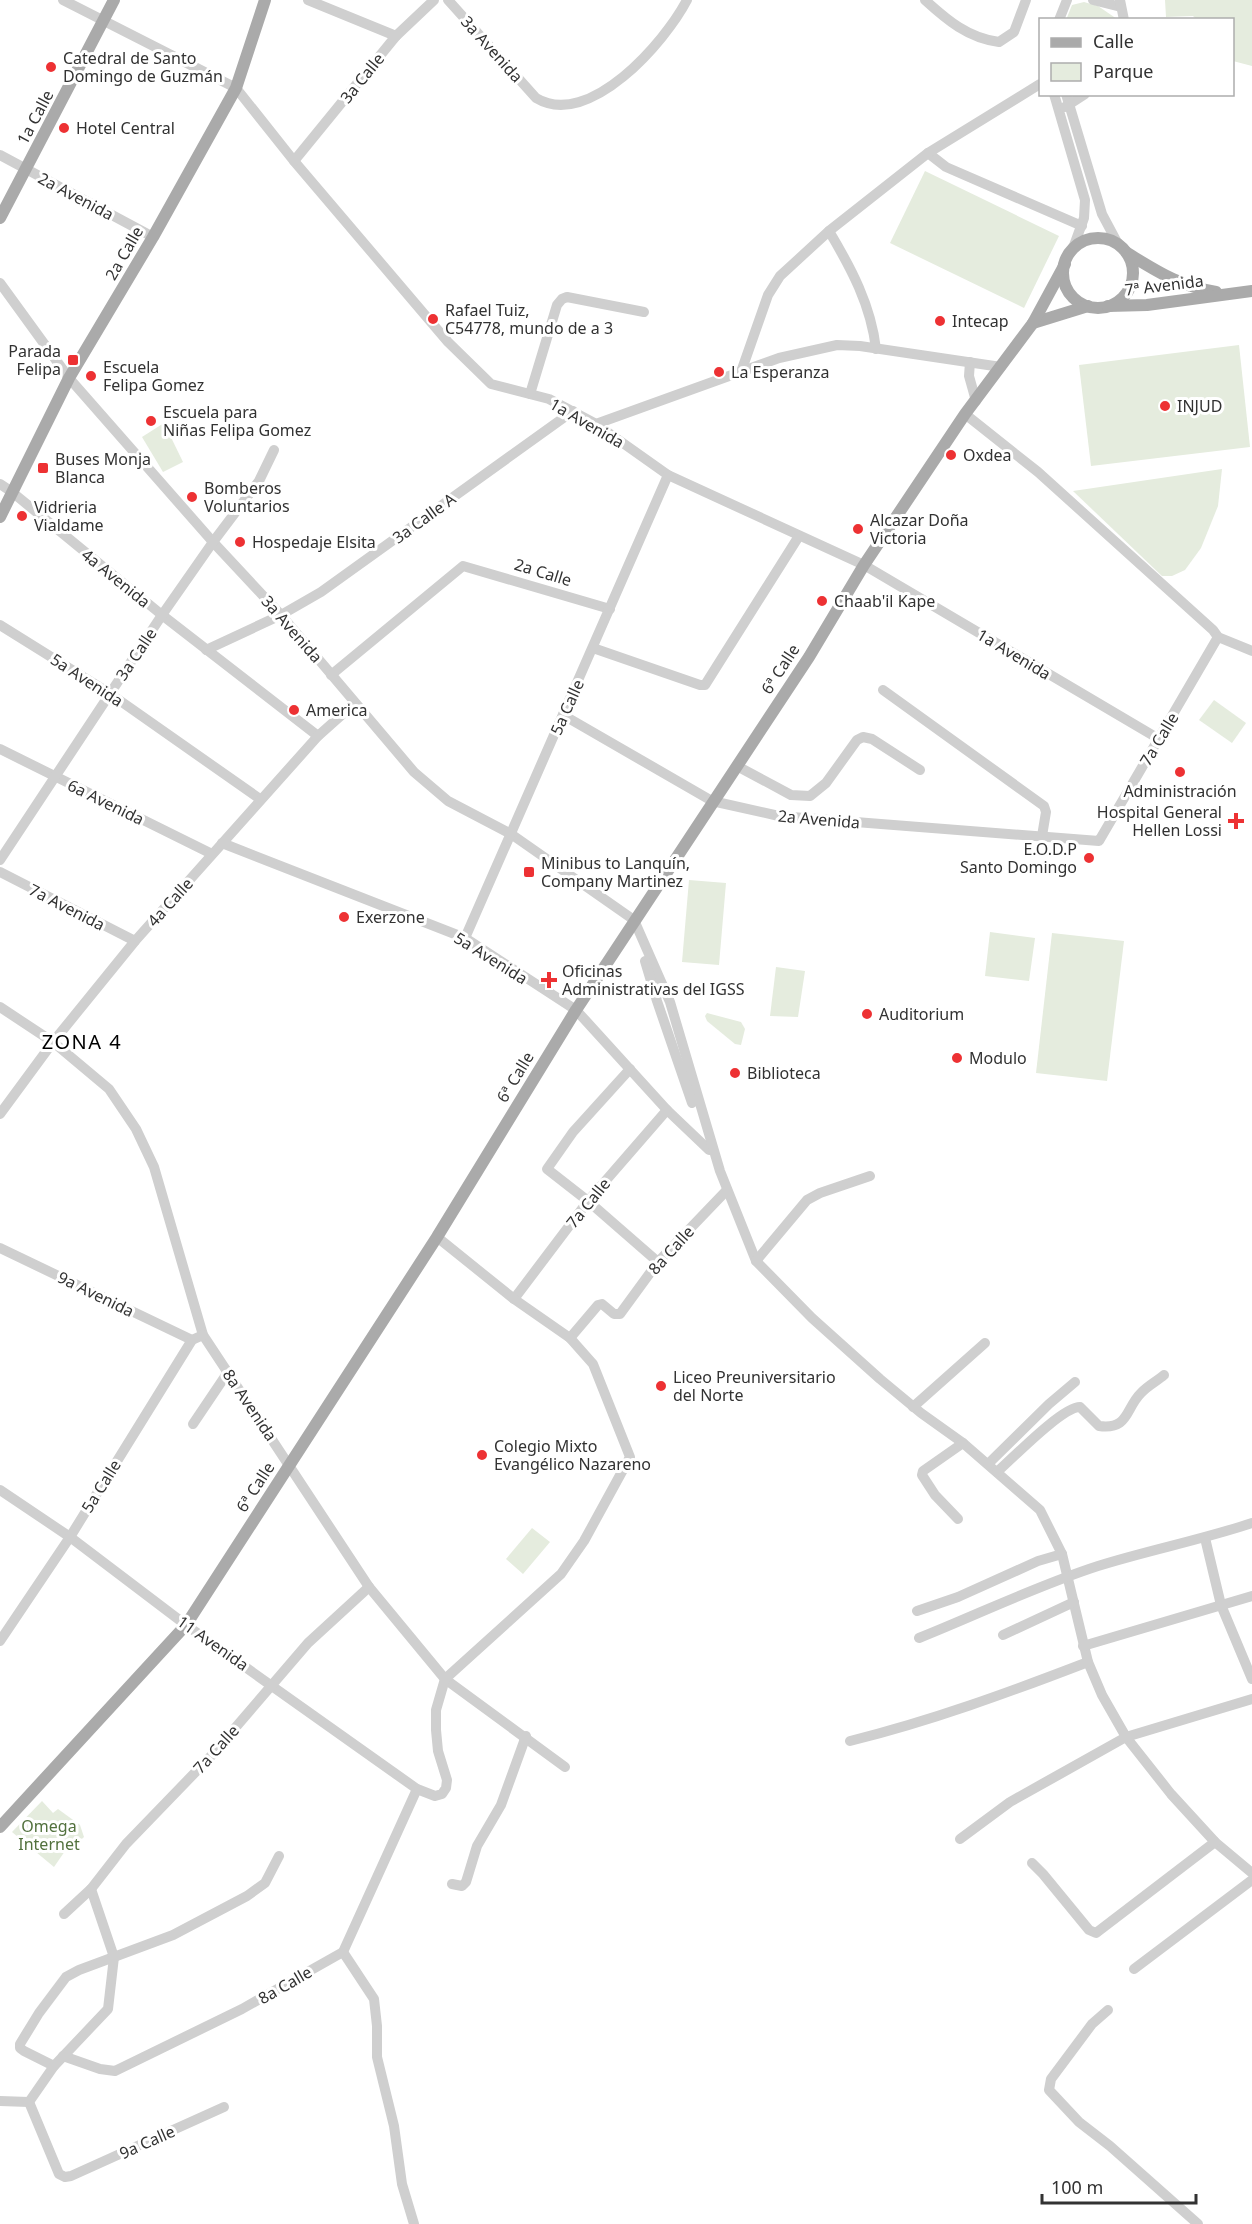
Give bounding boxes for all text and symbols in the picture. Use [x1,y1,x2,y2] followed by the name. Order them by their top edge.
[456,11,528,87] street label: 3a Avenida
[1039,18,1234,96] legend
[1093,29,1134,53] text: Calle
[63,47,223,87] place label: Catedral de Santo Domingo de Guzmán
[335,48,389,108] street label: 3a Calle
[1093,59,1153,83] text: Parque
[44,60,58,74] marker: Catedral de Santo Domingo de Guzmán
[12,86,58,148] street label: 1a Calle
[76,117,175,139] place label: Hotel Central
[57,121,71,135] marker: Hotel Central
[34,167,118,225] street label: 2a Avenida
[100,222,148,284] street label: 2a Calle
[1123,269,1205,301] street label: 7ª Avenida
[445,299,613,339] place label: Rafael Tuiz, C54778, mundo de a 3
[952,310,1009,332] place label: Intecap
[426,312,440,326] marker: Rafael Tuiz, C54778, mundo de a 3
[933,314,947,328] marker: Intecap
[8,340,61,380] place label: Parada Felipa
[66,353,80,367] marker: Parada Felipa
[103,356,204,396] place label: Escuela Felipa Gomez
[731,361,830,383] place label: La Esperanza
[712,365,726,379] marker: La Esperanza
[84,369,98,383] marker: Escuela Felipa Gomez
[546,393,628,453] street label: 1a Avenida
[1177,395,1222,417] place label: INJUD
[1158,399,1172,413] marker: INJUD
[163,401,311,441] place label: Escuela para Niñas Felipa Gomez
[144,414,158,428] marker: Escuela para Niñas Felipa Gomez
[963,444,1011,466] place label: Oxdea
[55,448,151,488] place label: Buses Monja Blanca
[944,448,958,462] marker: Oxdea
[36,461,50,475] marker: Buses Monja Blanca
[204,477,290,517] place label: Bomberos Voluntarios
[388,487,461,548] street label: 3a Calle A
[185,490,199,504] marker: Bomberos Voluntarios
[34,496,104,536] place label: Vidrieria Vialdame
[15,509,29,523] marker: Vidrieria Vialdame
[870,509,969,549] place label: Alcazar Doña Victoria
[851,522,865,536] marker: Alcazar Doña Victoria
[252,531,376,553] place label: Hospedaje Elsita
[233,535,247,549] marker: Hospedaje Elsita
[77,543,155,613] street label: 4a Avenida
[512,553,574,591] street label: 2a Calle
[834,590,935,612] place label: Chaab'il Kape
[257,591,327,667] street label: 3a Avenida
[815,594,829,608] marker: Chaab'il Kape
[973,623,1055,685] street label: 1a Avenida
[110,624,162,684] street label: 3a Calle
[756,640,804,698] street label: 6ª Calle
[46,648,128,712] street label: 5a Avenida
[545,676,589,738] street label: 5a Calle
[306,699,368,721] place label: America
[287,703,301,717] marker: America
[1134,708,1184,770] street label: 7a Calle
[1173,765,1187,779] marker: Administración
[64,774,148,830] street label: 6a Avenida
[1123,780,1237,802] place label: Administración
[1097,801,1222,841] place label: Hospital General Hellen Lossi
[777,804,861,834] street label: 2a Avenida
[1227,812,1245,830] marker: Hospital General Hellen Lossi
[960,838,1077,878] place label: E.O.D.P Santo Domingo
[1082,851,1096,865] marker: E.O.D.P Santo Domingo
[541,852,690,892] place label: Minibus to Lanquín, Company Martinez
[522,865,536,879] marker: Minibus to Lanquín, Company Martinez
[142,873,198,931] street label: 4a Calle
[25,878,109,936] street label: 7a Avenida
[356,906,425,928] place label: Exerzone
[337,910,351,924] marker: Exerzone
[450,927,532,989] street label: 5a Avenida
[562,960,745,1000] place label: Oficinas Administrativas del IGSS
[540,971,558,989] marker: Oficinas Administrativas del IGSS
[879,1003,964,1025] place label: Auditorium
[860,1007,874,1021] marker: Auditorium
[42,1028,122,1055] district label: ZONA 4
[969,1047,1027,1069] place label: Modulo
[491,1048,539,1106] street label: 6ª Calle
[950,1051,964,1065] marker: Modulo
[747,1062,821,1084] place label: Biblioteca
[728,1066,742,1080] marker: Biblioteca
[561,1173,615,1233] street label: 7a Calle
[643,1221,699,1279] street label: 8a Calle
[54,1266,138,1322] street label: 9a Avenida
[218,1365,282,1445] street label: 8a Avenida
[673,1366,836,1406] place label: Liceo Preuniversitario del Norte
[654,1379,668,1393] marker: Liceo Preuniversitario del Norte
[494,1435,651,1475] place label: Colegio Mixto Evangélico Nazareno
[475,1448,489,1462] marker: Colegio Mixto Evangélico Nazareno
[76,1455,126,1517] street label: 5a Calle
[231,1458,279,1516] street label: 6ª Calle
[173,1610,253,1676] street label: 11 Avenida
[188,1720,244,1778] street label: 7a Calle
[18,1815,80,1855] park label: Omega Internet
[254,1961,316,2009] street label: 8a Calle
[116,2120,178,2164] street label: 9a Calle
[1042,2167,1196,2205] scale bar
[1051,2175,1103,2199] text: 100 m

